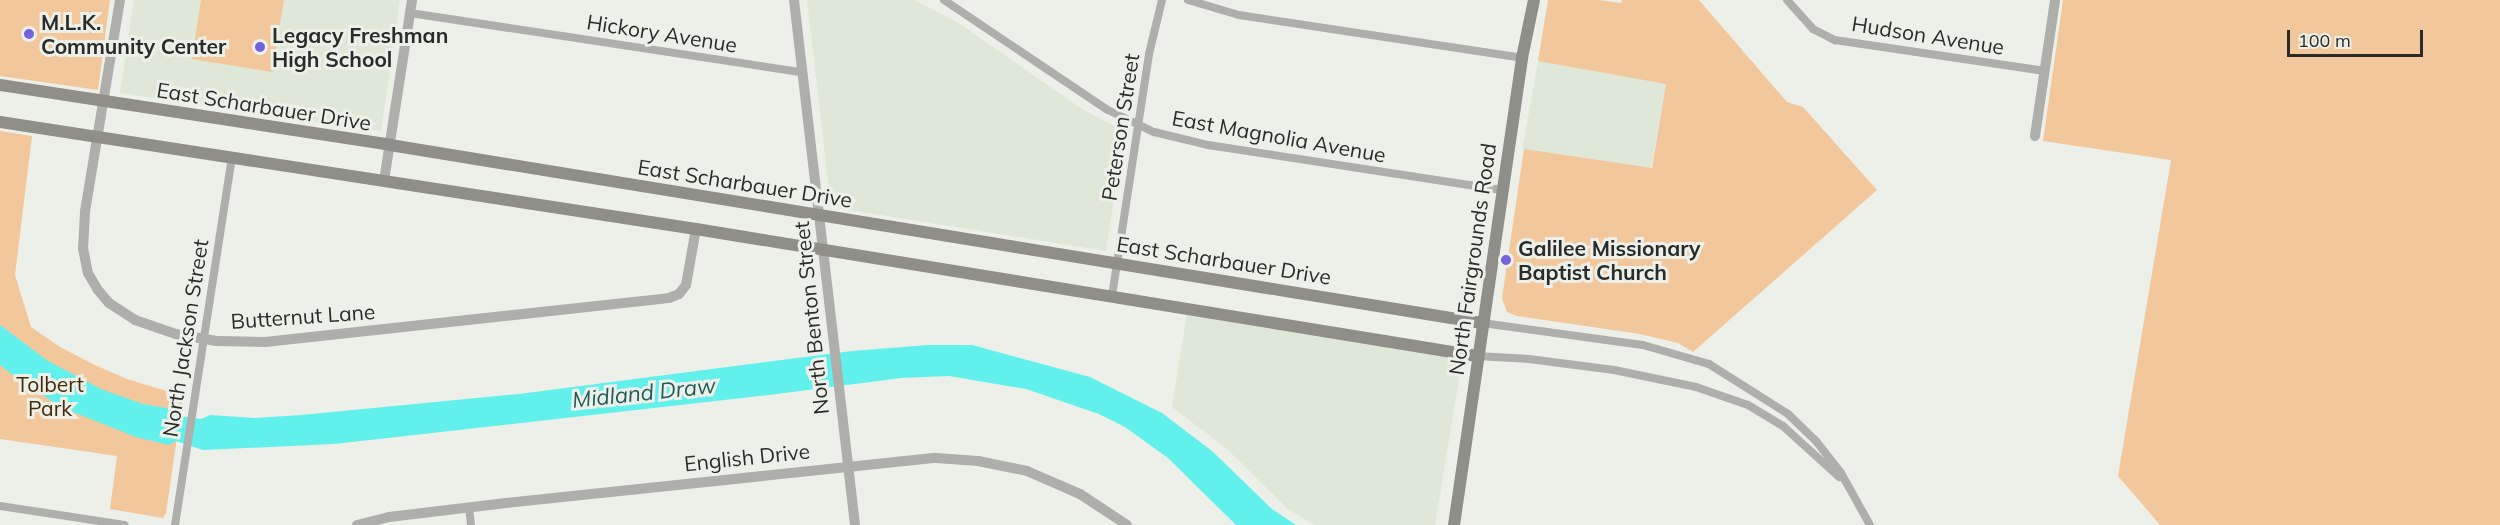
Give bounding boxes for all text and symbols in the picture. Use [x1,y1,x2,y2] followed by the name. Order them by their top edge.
[41,9,226,59] place label: M.L.K. Community Center
[585,9,739,57] street label: Hickory Avenue
[1850,10,2006,60] street label: Hudson Avenue
[2290,18,2426,56] scale bar
[272,22,448,72] place label: Legacy Freshman High School
[22,27,36,41] marker: M.L.K. Community Center
[2298,29,2351,52] text: 100 m
[253,40,267,54] marker: Legacy Freshman High School
[1096,51,1144,203] street label: Peterson Street
[155,77,373,135] street label: East Scharbauer Drive
[1170,105,1388,167] street label: East Magnolia Avenue
[1443,141,1501,377] street label: North Fairgrounds Road
[636,154,854,212] street label: East Scharbauer Drive
[788,220,834,416] street label: North Benton Street
[1115,231,1333,289] street label: East Scharbauer Drive
[1518,235,1700,285] place label: Galilee Missionary Baptist Church
[157,237,213,439] street label: North Jackson Street
[1499,253,1513,267] marker: Galilee Missionary Baptist Church
[230,298,376,334] street label: Butternut Lane
[16,371,84,421] park label: Tolbert Park
[571,372,717,414] water label: Midland Draw
[683,438,811,476] street label: English Drive

